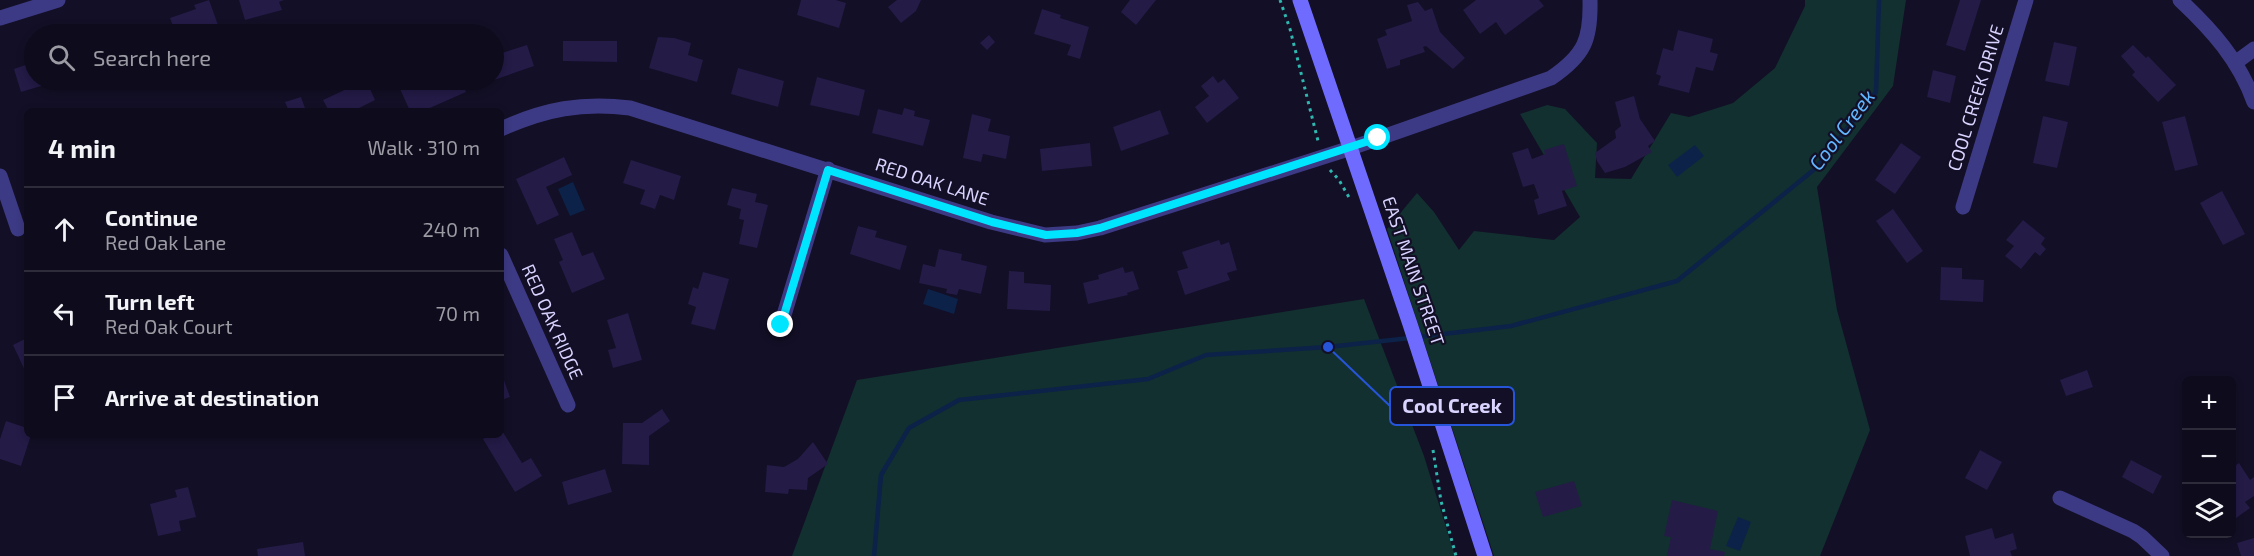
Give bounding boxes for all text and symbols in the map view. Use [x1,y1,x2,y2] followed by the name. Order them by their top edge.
[1942,22,2008,174] street label: COOL CREEK DRIVE
[24,24,504,90] search box
[45,41,78,74] icon: search
[93,44,211,70] text: Search here
[1803,84,1879,174] water label: Cool Creek
[1364,124,1390,150] route start
[48,132,116,163] text: 4 min
[368,135,480,159] text: Walk · 310 m
[873,152,992,210] street label: RED OAK LANE
[1378,193,1450,349] street label: EAST MAIN STREET
[105,204,198,230] text: Continue
[48,213,81,246] icon: ahead
[422,217,480,241] text: 240 m
[105,230,226,254] text: Red Oak Lane
[518,260,588,383] street label: RED OAK RIDGE
[105,288,194,314] text: Turn left
[48,297,81,330] icon: left
[436,301,480,325] text: 70 m
[767,311,793,337] route end
[105,314,233,338] text: Red Oak Court
[2182,376,2236,538] map controls
[2182,376,2236,430] button: +
[48,381,81,414] icon: arrive
[105,384,319,410] text: Arrive at destination
[1390,387,1514,425] callout: Cool Creek
[1402,393,1503,417] text: Cool Creek
[2182,430,2236,484] button: −
[2182,484,2236,538] button: layers

